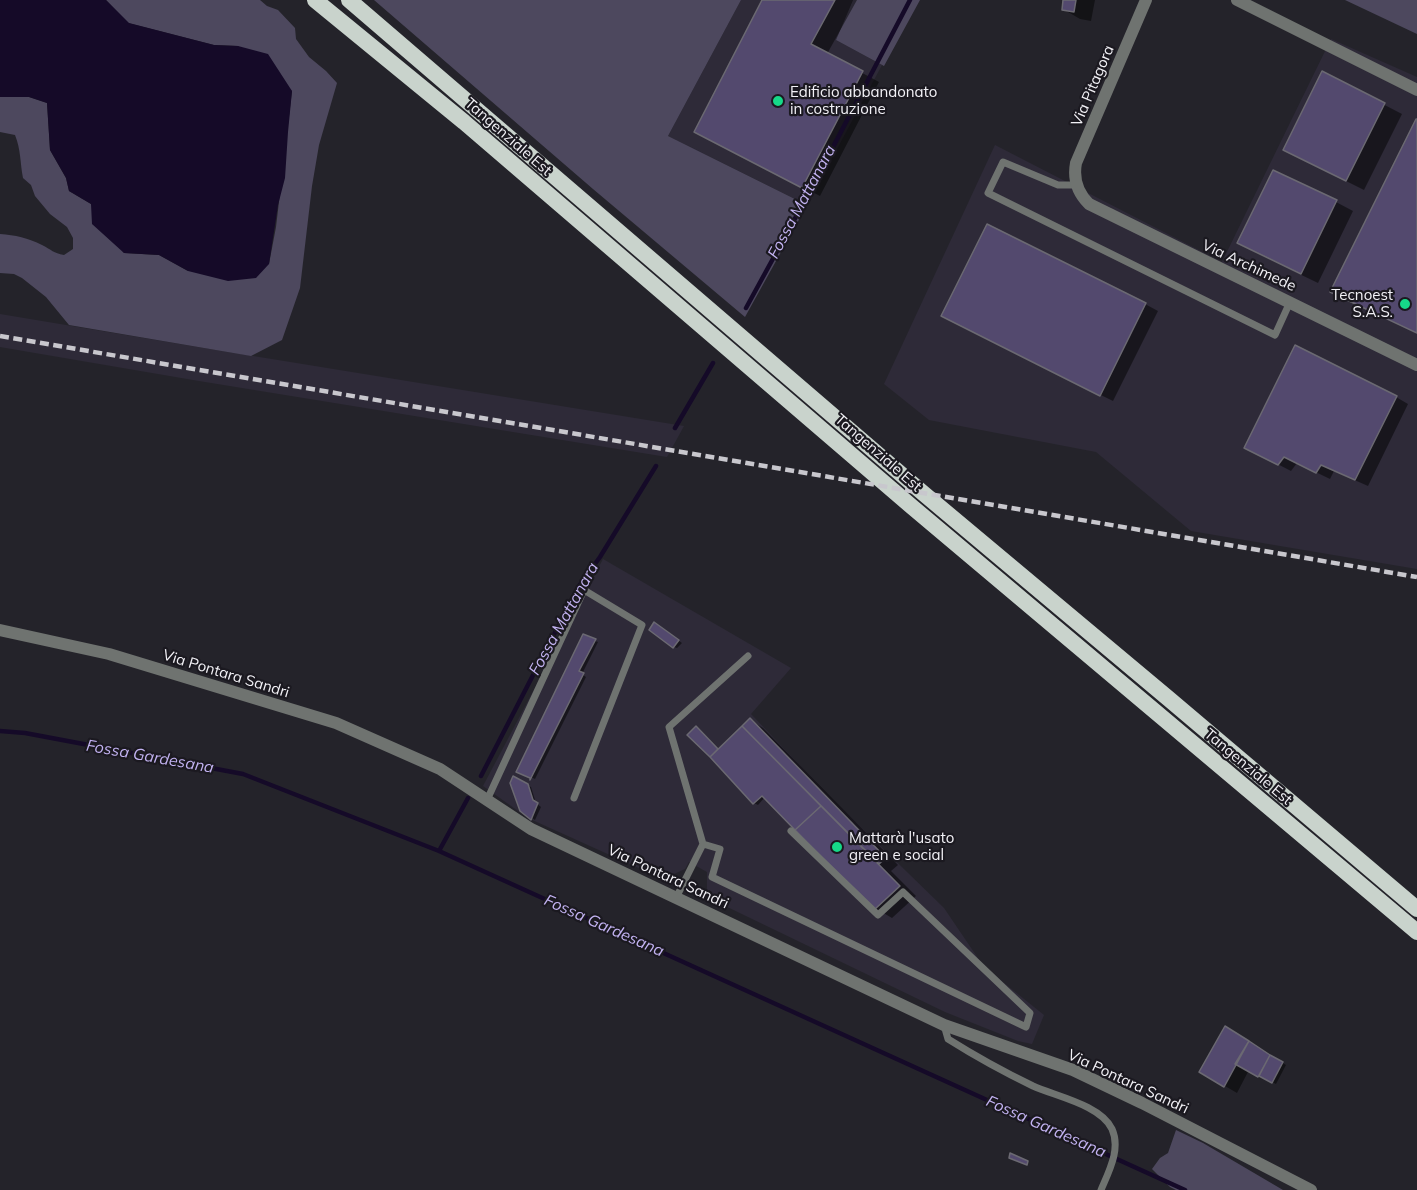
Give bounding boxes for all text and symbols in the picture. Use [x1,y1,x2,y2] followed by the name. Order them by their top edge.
[1068,43,1118,129] street label: Via Pitagora
[790,83,937,118] place label: Edificio abbandonato in costruzione
[461,94,555,180] street label: Tangenziale Est
[771,94,785,108] marker: Edificio abbandonato in costruzione
[764,142,840,262] water label: Fossa Mattanara
[1199,236,1299,296] street label: Via Archimede
[1331,286,1393,321] place label: Tecnoest S.A.S.
[1398,297,1412,311] marker: Tecnoest S.A.S.
[831,410,925,496] street label: Tangenziale Est
[525,559,603,679] water label: Fossa Mattanara
[161,646,291,702] street label: Via Pontara Sandri
[1200,725,1296,809] street label: Tangenziale Est
[85,736,215,778] water label: Fossa Gardesana
[849,829,954,864] place label: Mattarà l'usato green e social
[830,840,844,854] marker: Mattarà l'usato green e social
[605,841,731,913] street label: Via Pontara Sandri
[541,891,667,961] water label: Fossa Gardesana
[1065,1046,1191,1118] street label: Via Pontara Sandri
[983,1092,1109,1162] water label: Fossa Gardesana

